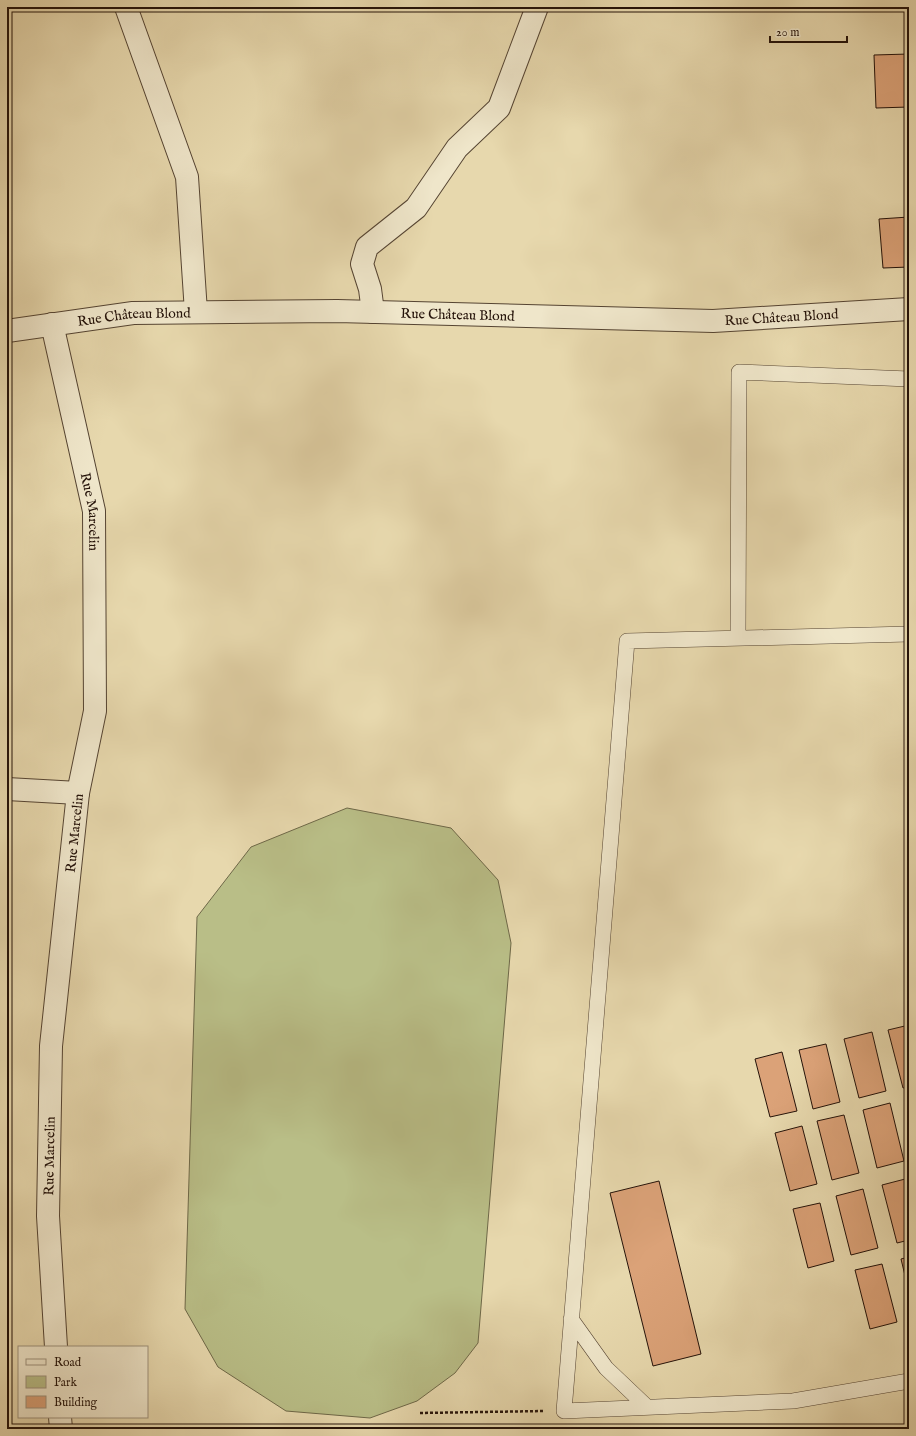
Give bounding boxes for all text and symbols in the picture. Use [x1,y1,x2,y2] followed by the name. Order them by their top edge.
[770,18,847,44] scale bar
[776,25,799,40] text: 20 m
[76,304,191,331] street label: Rue Château Blond
[400,305,515,326] street label: Rue Château Blond
[724,305,839,330] street label: Rue Château Blond
[76,471,102,552] street label: Rue Marcelin
[62,792,88,873] street label: Rue Marcelin
[40,1116,60,1196] street label: Rue Marcelin
[18,1346,148,1418] legend
[54,1355,82,1370] text: Road
[54,1375,77,1390] text: Park
[54,1395,98,1410] text: Building

